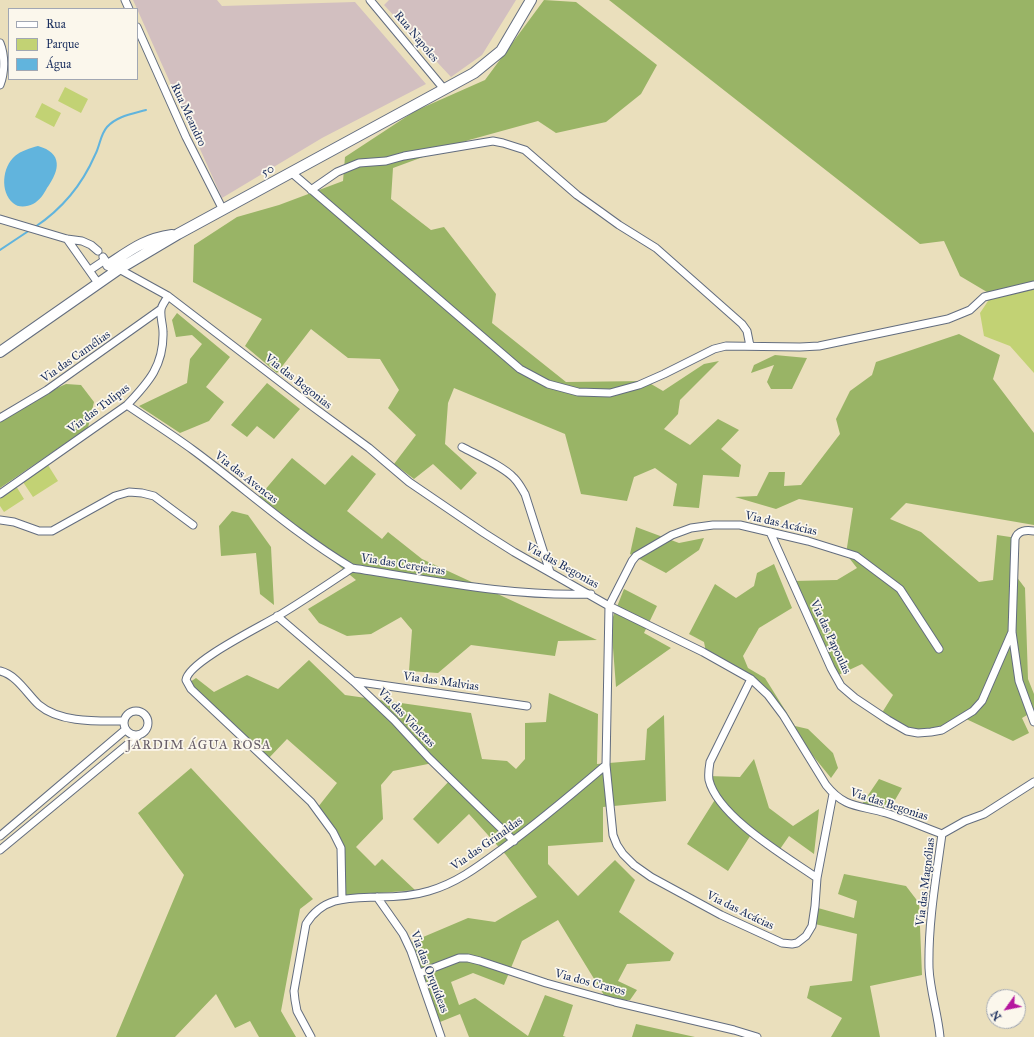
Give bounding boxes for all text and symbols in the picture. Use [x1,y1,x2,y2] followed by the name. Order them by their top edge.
[8,8,138,80] legend
[391,9,441,65] street label: Rua Napoles
[46,17,66,31] text: Rua
[46,37,79,51] text: Parque
[46,57,71,71] text: Água
[167,81,209,149] street label: Rua Meandro
[259,162,277,180] street label: 50
[38,328,114,386] street label: Via das Camélias
[262,351,334,413] street label: Via das Begonias
[65,381,133,437] street label: Via das Tulipas
[211,449,281,507] street label: Via das Avencas
[744,509,818,539] street label: Via das Acácias
[523,540,601,592] street label: Via das Begonias
[360,551,446,579] street label: Via das Cerejeiras
[807,598,853,676] street label: Via das Papoulas
[402,670,480,694] street label: Via das Malvias
[374,685,438,751] street label: Via das Violetas
[126,738,272,754] district label: JARDIM ÁGUA ROSA
[848,786,930,824] street label: Via das Begonias
[448,814,526,874] street label: Via das Grinaldas
[913,837,939,927] street label: Via das Magnólias
[704,888,776,934] street label: Via das Acácias
[407,929,451,1015] street label: Via das Orquídeas
[553,967,627,999] street label: Via dos Cravos
[986,989,1026,1029] north arrow
[988,1008,1004,1023] text: N

